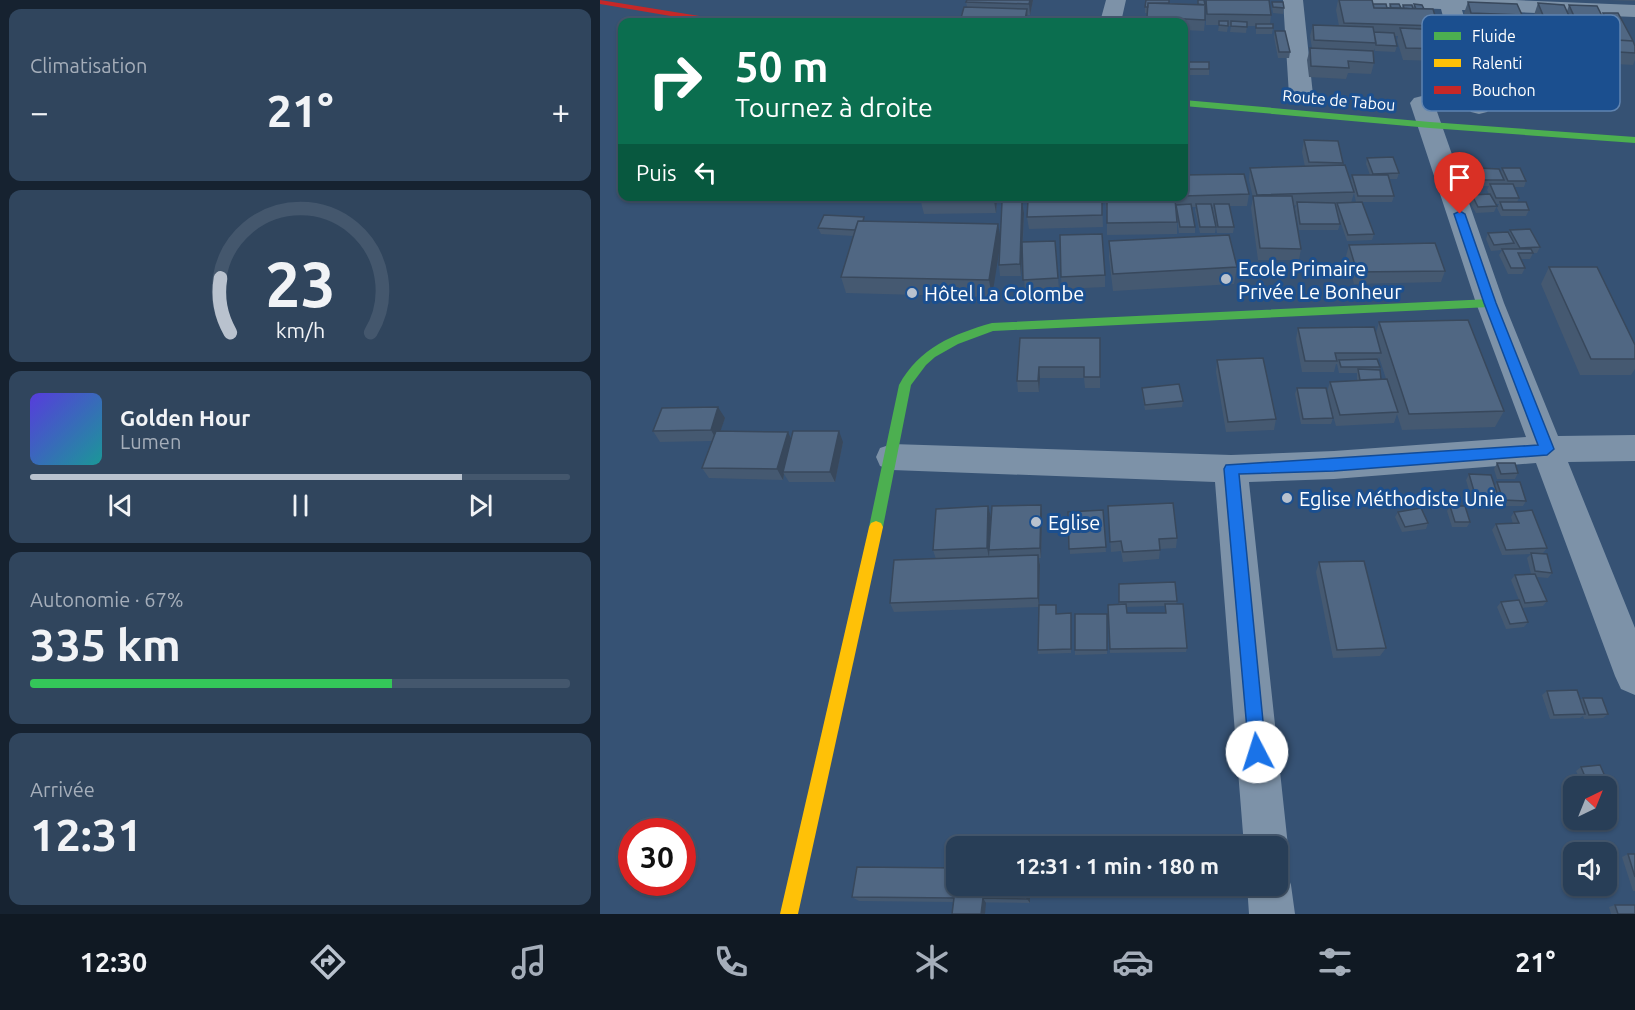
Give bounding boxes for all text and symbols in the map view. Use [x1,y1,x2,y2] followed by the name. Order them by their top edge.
[1422,15,1620,111] legend
[1472,27,1516,45] text: Fluide
[636,42,714,120] icon: right
[735,43,829,90] text: 50 m
[30,54,147,77] text: Climatisation
[1472,54,1523,72] text: Ralenti
[1472,81,1536,99] text: Bouchon
[267,85,333,136] text: 21°
[1282,86,1396,114] street label: Route de Tabou
[735,92,933,122] text: Tournez à droite
[30,93,49,130] text: −
[551,93,570,130] text: +
[1434,152,1485,214] pin
[689,156,722,189] icon: left
[636,160,677,185] text: Puis
[1443,161,1476,194] icon: arrive
[265,249,335,319] text: 23
[1238,257,1402,303] place label: Ecole Primaire Privée Le Bonheur
[1219,272,1233,286] marker: Ecole Primaire Privée Le Bonheur
[924,282,1084,305] place label: Hôtel La Colombe
[905,286,919,300] marker: Hôtel La Colombe
[275,318,325,342] text: km/h
[120,405,250,430] text: Golden Hour
[120,430,181,453] text: Lumen
[1299,487,1505,510] place label: Eglise Méthodiste Unie
[104,489,137,522] icon: previous
[284,489,317,522] icon: pause
[464,489,497,522] icon: next
[1280,491,1294,505] marker: Eglise Méthodiste Unie
[1048,511,1100,534] place label: Eglise
[1029,515,1043,529] marker: Eglise
[30,588,184,611] text: Autonomie · 67%
[30,619,181,670] text: 335 km
[1225,720,1289,784] position arrow
[1563,776,1617,830] north arrow
[1563,776,1617,896] map controls
[30,778,95,801] text: Arrivée
[30,809,143,860] text: 12:31
[618,818,696,896] speed limit sign: 30
[1563,842,1617,896] button: sound
[1015,853,1219,878] text: 12:31 · 1 min · 180 m
[307,941,349,983] icon: directions
[508,941,550,983] icon: music
[710,941,752,983] icon: phone
[911,941,953,983] icon: climate
[1112,941,1154,983] icon: car
[1314,941,1356,983] icon: filters
[80,947,147,977] text: 12:30
[1515,947,1555,977] text: 21°

